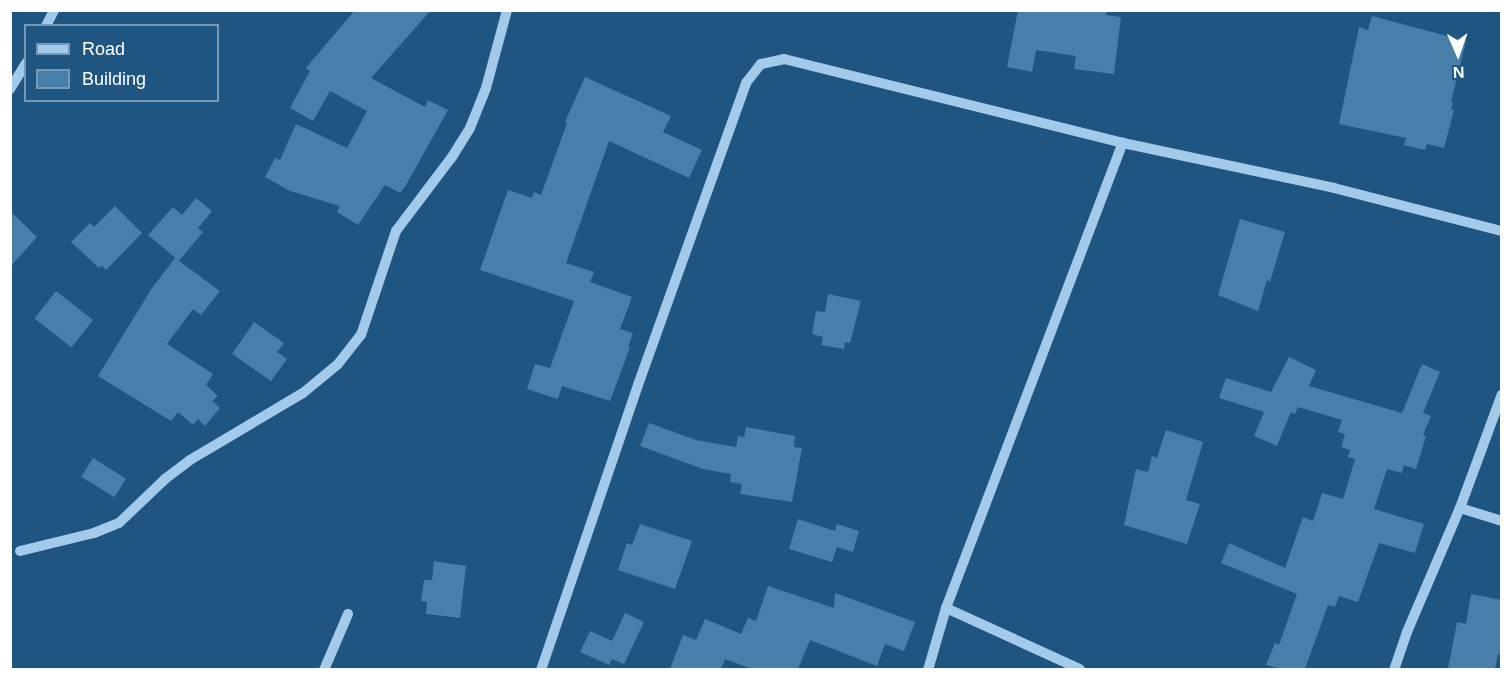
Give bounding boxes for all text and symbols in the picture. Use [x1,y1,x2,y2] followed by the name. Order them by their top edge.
[24,24,219,102] legend
[1428,24,1488,84] north arrow
[82,39,125,59] text: Road
[1453,64,1465,81] text: N
[82,69,146,89] text: Building

